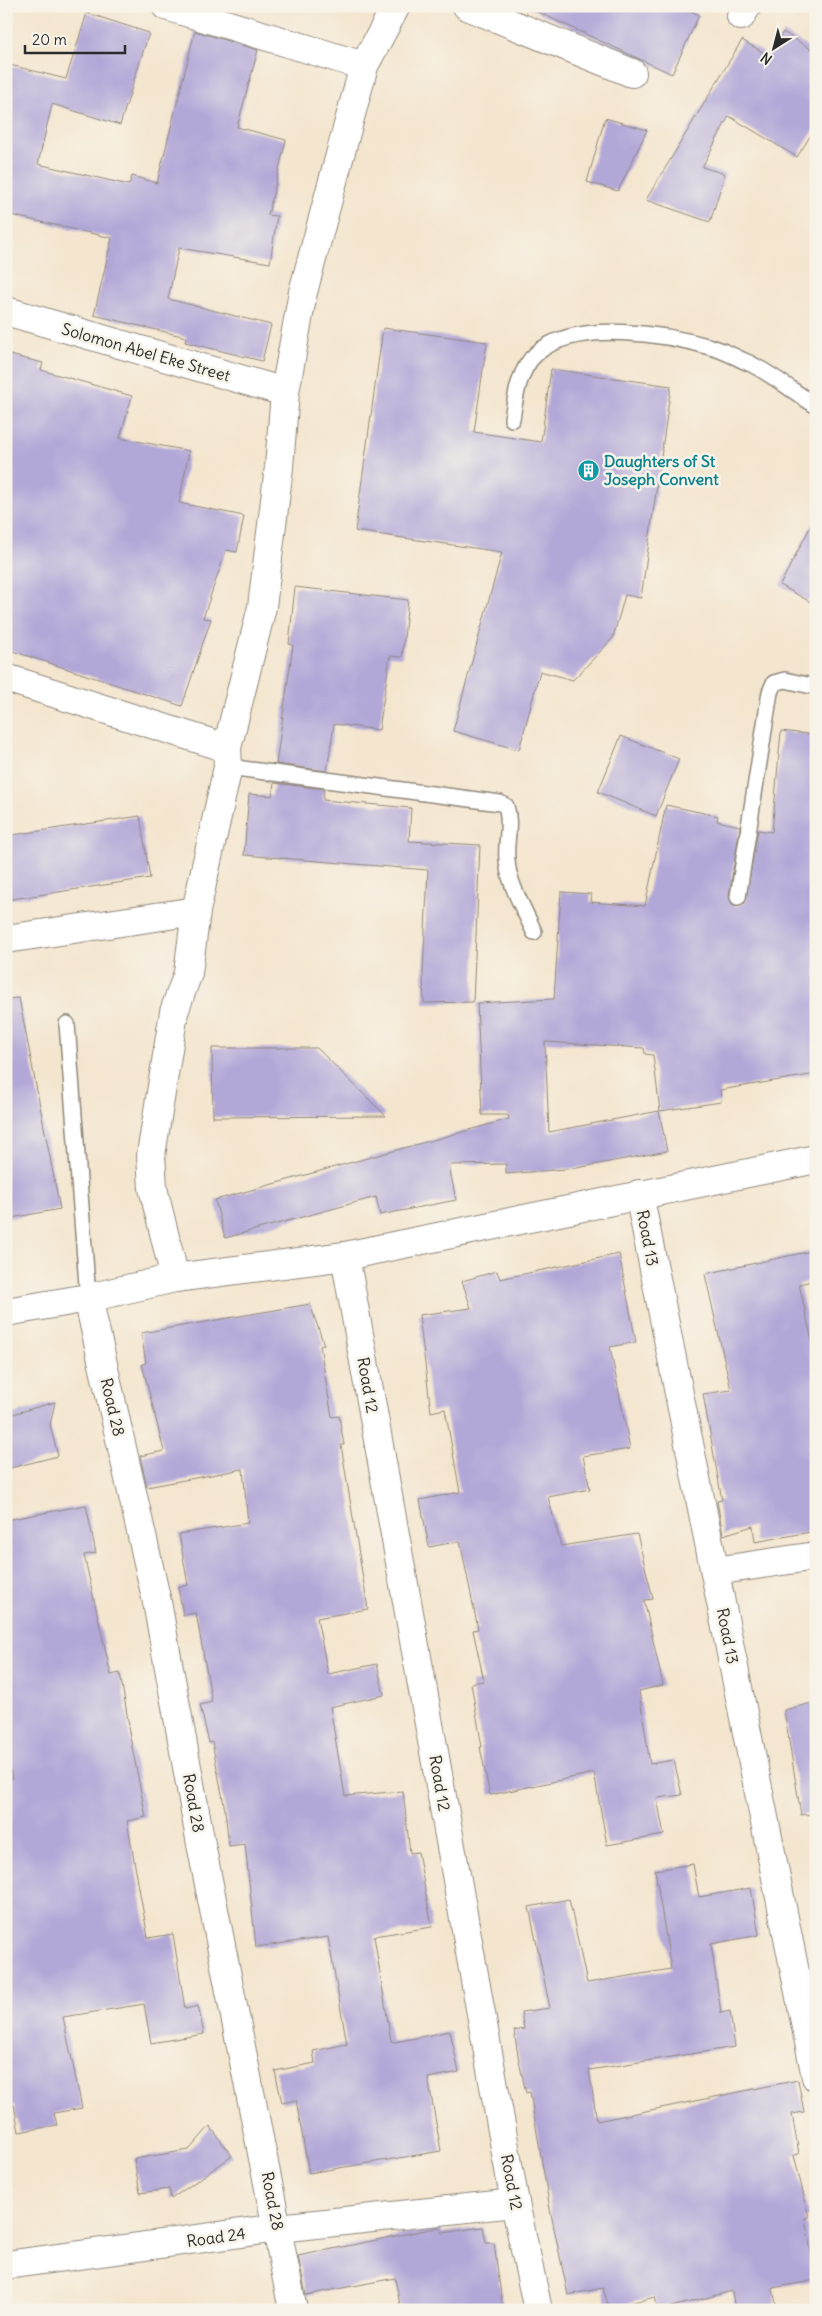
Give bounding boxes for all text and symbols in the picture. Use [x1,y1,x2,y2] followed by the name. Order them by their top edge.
[25,22,125,54] scale bar
[750,22,800,72] north arrow
[32,30,67,49] text: 20 m
[757,48,776,69] text: N
[59,318,233,386] street label: Solomon Abel Eke Street
[604,451,719,490] place label: Daughters of St Joseph Convent
[576,458,600,482] building icon: Daughters of St Joseph Convent
[633,1208,663,1268] street label: Road 13
[353,1355,383,1415] street label: Road 12
[97,1376,129,1438] street label: Road 28
[713,1606,743,1666] street label: Road 13
[425,1753,455,1813] street label: Road 12
[179,1772,209,1834] street label: Road 28
[497,2152,527,2212] street label: Road 12
[258,2170,288,2232] street label: Road 28
[185,2223,247,2251] street label: Road 24

